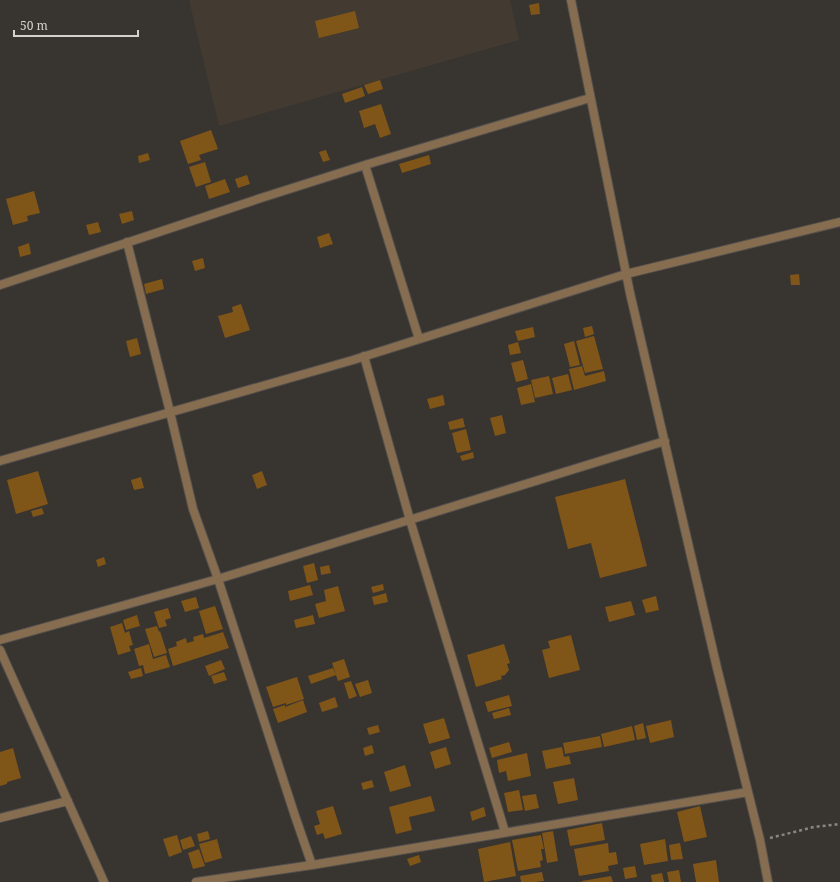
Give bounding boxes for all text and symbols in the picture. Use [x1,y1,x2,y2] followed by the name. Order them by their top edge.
[14,12,138,38] scale bar
[20,17,48,34] text: 50 m

